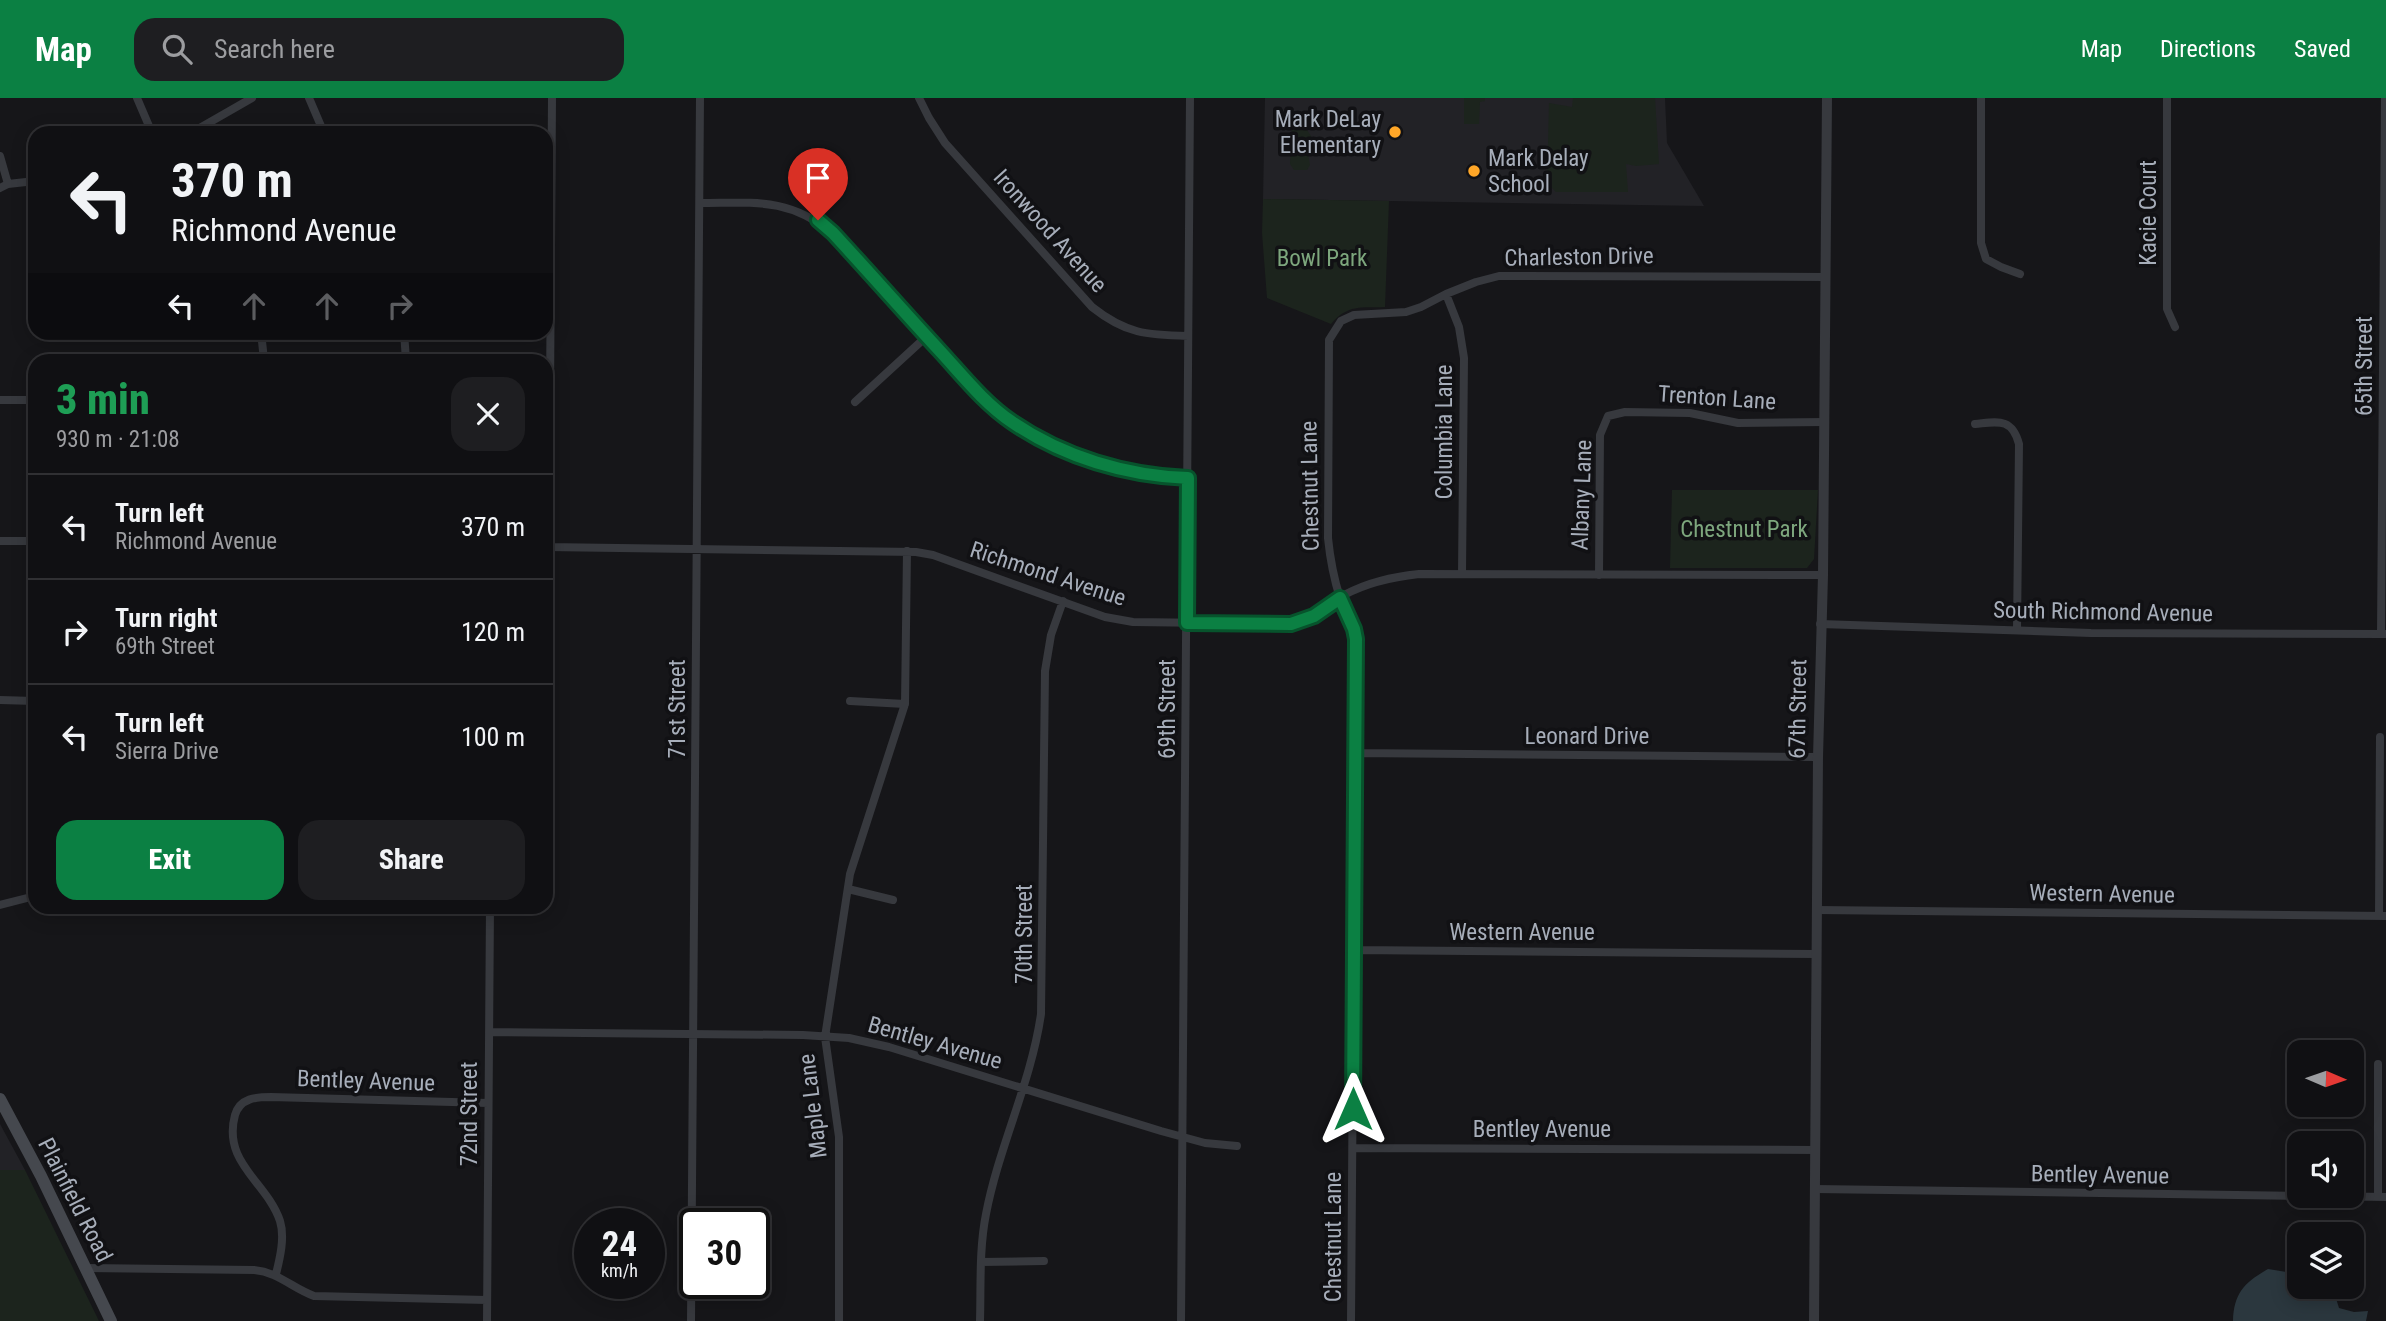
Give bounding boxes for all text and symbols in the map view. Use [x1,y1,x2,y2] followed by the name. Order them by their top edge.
[134,18,624,81] search box
[35,30,92,69] text: Map
[158,30,196,68] icon: search
[214,34,335,64] text: Search here
[2081,35,2122,63] text: Map
[2160,35,2256,63] text: Directions
[2294,35,2351,63] text: Saved
[1275,106,1381,159] place label: Mark DeLay Elementary
[1387,124,1403,140] marker: Mark DeLay Elementary
[1488,145,1589,198] place label: Mark Delay School
[788,148,848,220] pin
[171,152,293,209] text: 370 m
[56,154,147,245] icon: left
[799,159,837,197] icon: arrive
[2135,160,2162,266] street label: Kacie Court
[1466,163,1482,179] marker: Mark Delay School
[988,164,1112,298] street label: Ironwood Avenue
[171,211,397,249] text: Richmond Avenue
[1504,242,1654,272] street label: Charleston Drive
[1277,245,1368,272] park label: Bowl Park
[162,287,200,325] icon: left
[235,287,273,325] icon: ahead
[308,287,346,325] icon: ahead
[381,287,419,325] icon: right
[2351,316,2378,416] street label: 65th Street
[1431,364,1458,500] street label: Columbia Lane
[56,375,150,424] text: 3 min
[451,377,525,451] button: close
[1657,380,1777,416] street label: Trenton Lane
[1295,421,1325,551] street label: Chestnut Lane
[56,426,180,453] text: 930 m · 21:08
[1567,439,1597,551] street label: Albany Lane
[115,498,204,528] text: Turn left
[56,508,94,546] icon: left
[461,512,525,542] text: 370 m
[1680,516,1808,543] park label: Chestnut Park
[115,528,277,555] text: Richmond Avenue
[967,536,1129,612] street label: Richmond Avenue
[1993,597,2213,627] street label: South Richmond Avenue
[115,603,217,633] text: Turn right
[56,613,94,651] icon: right
[461,617,525,647] text: 120 m
[115,633,215,660] text: 69th Street
[664,659,691,759] street label: 71st Street
[1154,659,1181,759] street label: 69th Street
[1784,659,1812,759] street label: 67th Street
[115,708,204,738] text: Turn left
[56,718,94,756] icon: left
[461,722,525,752] text: 100 m
[1525,723,1649,750] street label: Leonard Drive
[115,738,219,765] text: Sierra Drive
[56,820,284,900] button: Exit
[298,820,525,900] button: Share
[2029,879,2175,909] street label: Western Avenue
[1011,884,1038,984] street label: 70th Street
[1449,919,1595,946] street label: Western Avenue
[865,1011,1005,1075] street label: Bentley Avenue
[2287,1040,2364,1116] north arrow
[2287,1040,2364,1299] map controls
[793,1052,833,1160] street label: Maple Lane
[456,1062,483,1166] street label: 72nd Street
[296,1065,436,1097] street label: Bentley Avenue
[1316,1072,1390,1146] position arrow
[1473,1116,1611,1143] street label: Bentley Avenue
[2287,1131,2364,1208] button: sound
[32,1133,118,1267] street label: Plainfield Road
[2031,1160,2169,1190] street label: Bentley Avenue
[1320,1172,1347,1302] street label: Chestnut Lane
[679,1208,770,1299] speed limit sign: 30
[2287,1222,2364,1299] button: layers
[602,1224,637,1265] text: 24
[601,1260,638,1281] text: km/h

